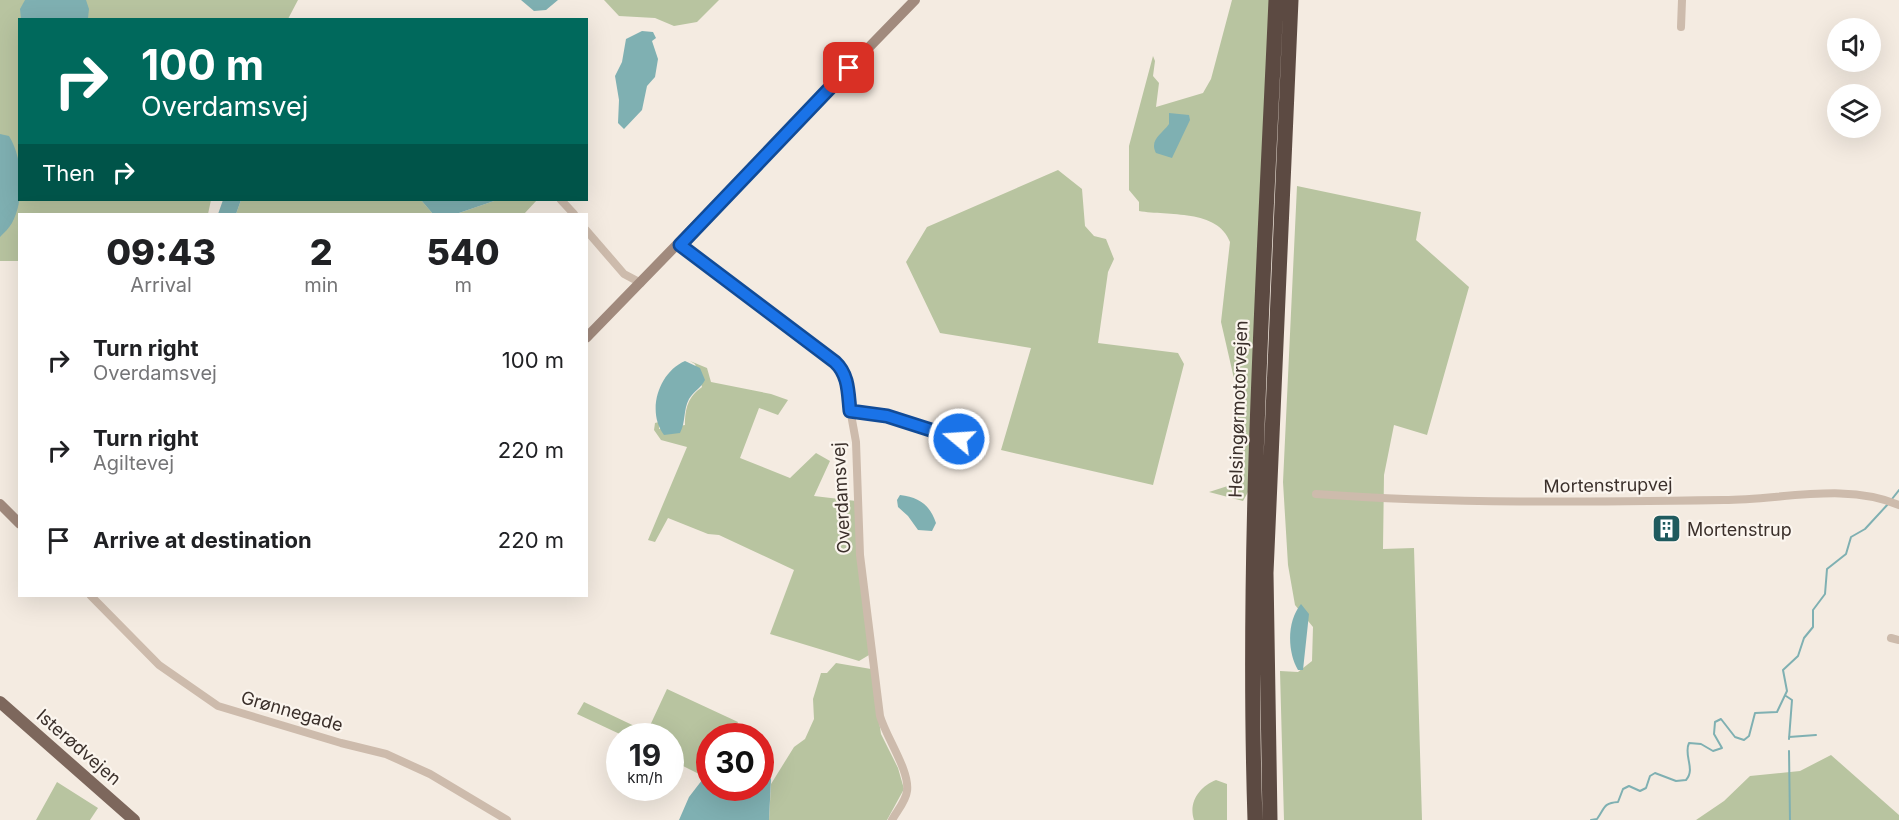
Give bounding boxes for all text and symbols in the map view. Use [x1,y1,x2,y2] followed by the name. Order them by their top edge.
[1827,18,1881,138] map controls
[1827,18,1881,72] button: sound
[141,39,264,90] text: 100 m
[42,42,120,120] icon: right
[823,42,874,93] pin
[832,51,865,84] icon: arrive
[1827,84,1881,138] button: layers
[141,90,308,123] text: Overdamsvej
[107,156,140,189] icon: right
[42,160,95,186] text: Then
[106,230,216,274] text: 09:43
[310,230,333,274] text: 2
[427,230,500,274] text: 540
[130,273,192,297] text: Arrival
[304,273,338,297] text: min
[454,273,472,297] text: m
[1224,320,1252,498] street label: Helsingørmotorvejen
[93,335,199,361] text: Turn right
[42,344,75,377] icon: right
[502,347,564,373] text: 100 m
[93,361,217,385] text: Overdamsvej
[927,407,991,471] position arrow
[93,425,199,451] text: Turn right
[42,434,75,467] icon: right
[498,437,564,463] text: 220 m
[828,442,854,554] street label: Overdamsvej
[93,451,174,475] text: Agiltevej
[1543,473,1673,497] street label: Mortenstrupvej
[1650,513,1682,545] building icon: Mortenstrup
[1687,519,1792,540] place label: Mortenstrup
[42,524,75,557] icon: arrive
[93,527,312,553] text: Arrive at destination
[498,527,564,553] text: 220 m
[239,686,345,736] street label: Grønnegade
[33,705,125,789] street label: Isterødvejen
[696,723,774,801] speed limit sign: 30
[629,737,661,773] text: 19
[627,768,663,787] text: km/h

